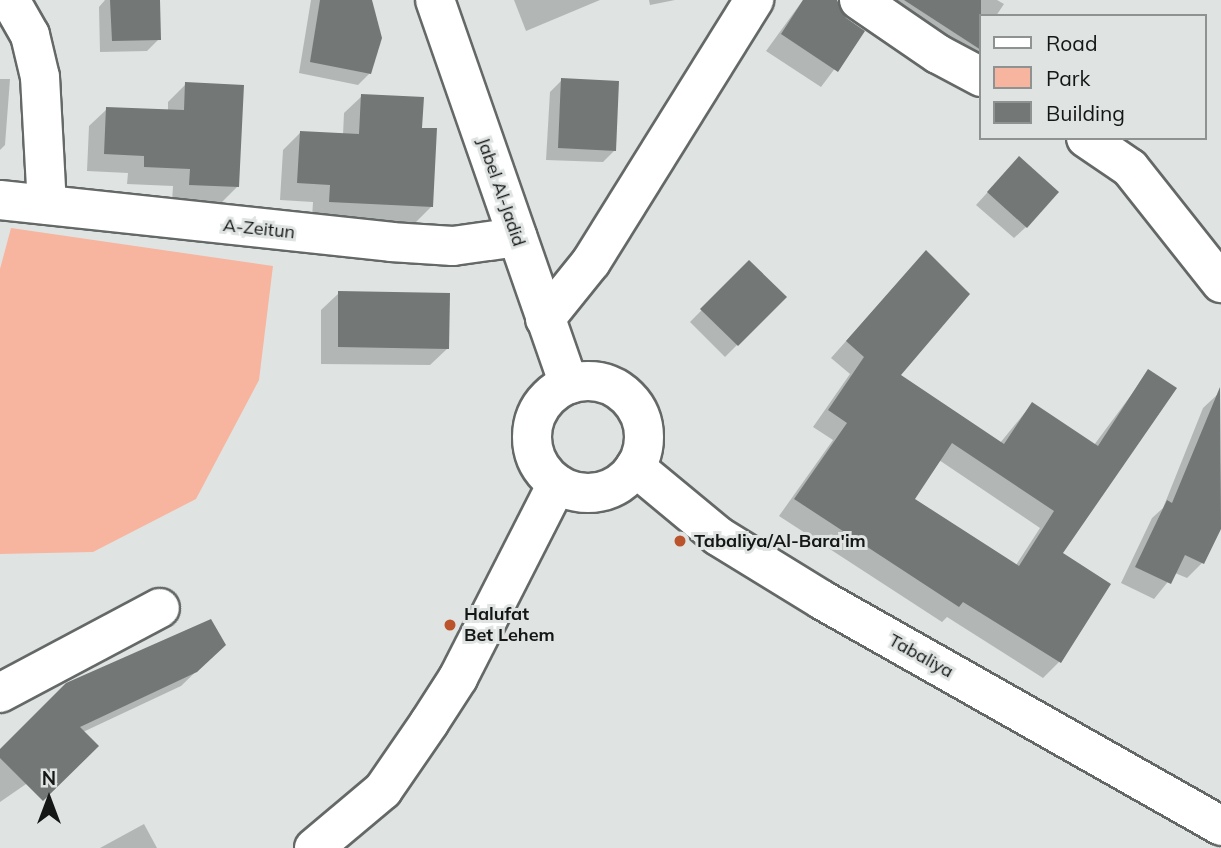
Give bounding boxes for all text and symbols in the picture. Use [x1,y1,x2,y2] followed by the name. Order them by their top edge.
[979,14,1207,140] legend
[1046,30,1097,56] text: Road
[1046,65,1090,91] text: Park
[1046,100,1125,126] text: Building
[472,135,530,249] street label: Jabel Al-Jadid
[222,214,296,244] street label: A-Zeitun
[694,530,866,552] place label: Tabaliya/Al-Bara'im
[672,533,688,549] marker: Tabaliya/Al-Bara'im
[464,604,555,646] place label: Halufat Bet Lehem
[442,617,458,633] marker: Halufat Bet Lehem
[885,629,957,683] street label: Tabaliya
[14,764,84,834] north arrow
[42,766,56,790] text: N

